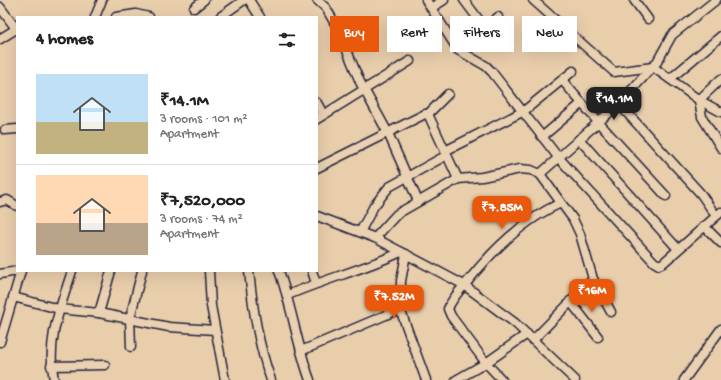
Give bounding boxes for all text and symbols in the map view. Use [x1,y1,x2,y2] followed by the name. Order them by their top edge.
[330,16,379,52] chip: Buy
[387,16,442,52] chip: Rent
[450,16,514,52] chip: Filters
[522,16,577,52] chip: New
[276,29,298,51] icon: filters
[36,30,93,50] text: 4 homes
[581,87,647,121] pin: ₹14.1M
[68,90,116,138] icon: home
[160,92,209,112] text: ₹14.1M
[595,92,633,107] text: ₹14.1M
[160,112,248,127] text: 3 rooms · 101 m²
[160,127,219,142] text: Apartment
[68,191,116,239] icon: home
[160,192,245,212] text: ₹7,520,000
[469,196,535,230] pin: ₹7.85M
[481,201,523,216] text: ₹7.85M
[160,212,243,227] text: 3 rooms · 74 m²
[160,227,219,242] text: Apartment
[568,279,616,313] pin: ₹16M
[578,284,606,299] text: ₹16M
[361,285,427,319] pin: ₹7.52M
[374,290,414,305] text: ₹7.52M

